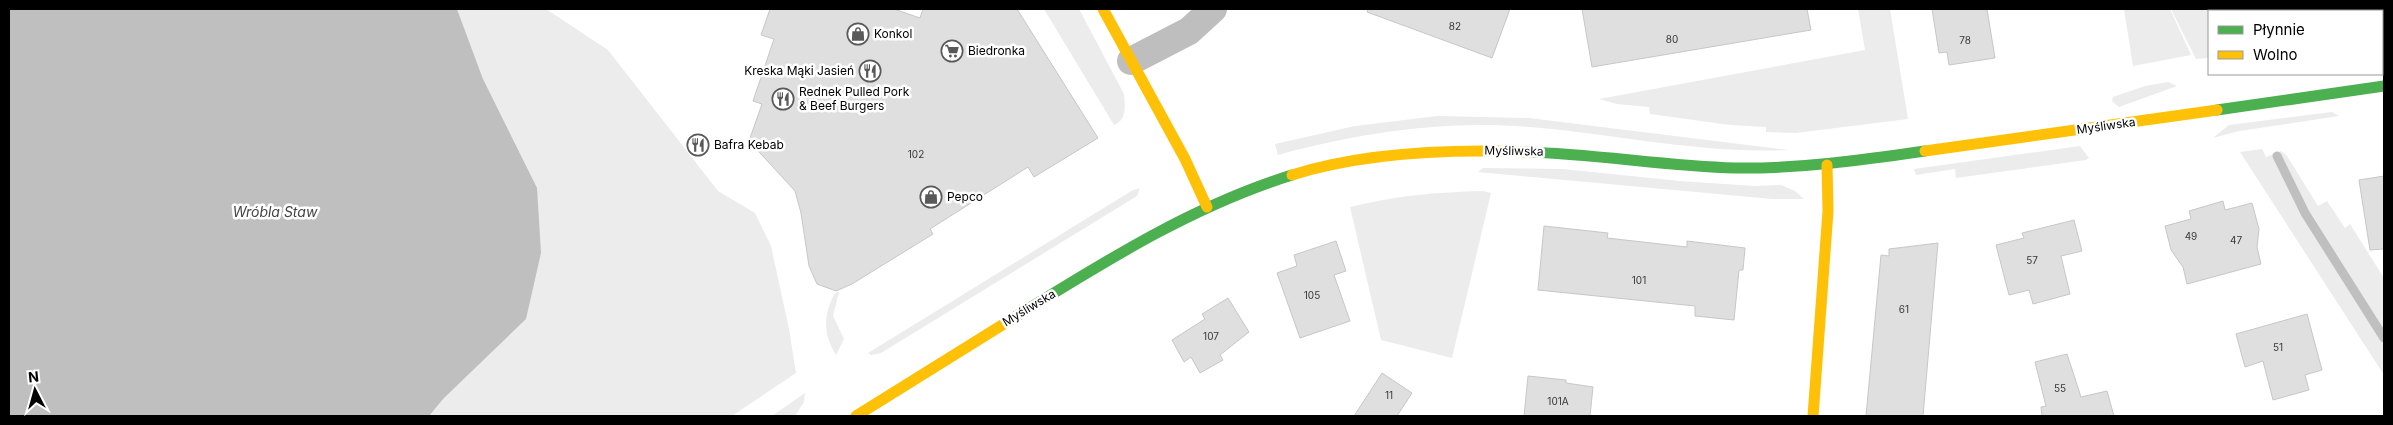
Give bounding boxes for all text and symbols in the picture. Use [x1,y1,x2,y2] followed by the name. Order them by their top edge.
[2208,10,2383,75] legend
[1449,20,1461,32] house number: 82
[2253,20,2305,39] text: Płynnie
[846,22,870,46] shop icon: Konkol
[874,26,912,41] place label: Konkol
[1666,33,1678,45] house number: 80
[1959,34,1971,46] house number: 78
[940,39,964,63] supermarket icon: Biedronka
[968,43,1025,58] place label: Biedronka
[2253,45,2298,64] text: Wolno
[858,59,882,83] restaurant icon: Kreska Mąki Jasień
[744,63,854,78] place label: Kreska Mąki Jasień
[799,84,910,113] place label: Rednek Pulled Pork & Beef Burgers
[771,87,795,111] restaurant icon: Rednek Pulled Pork & Beef Burgers
[2076,114,2136,137] street label: Myśliwska
[686,133,710,157] restaurant icon: Bafra Kebab
[714,137,784,152] place label: Bafra Kebab
[1484,142,1544,159] street label: Myśliwska
[908,148,924,160] house number: 102
[919,185,943,209] shop icon: Pepco
[947,189,983,204] place label: Pepco
[233,203,318,220] water label: Wróbla Staw
[2185,230,2197,242] house number: 49
[2230,234,2242,246] house number: 47
[2026,254,2038,266] house number: 57
[1632,274,1646,286] house number: 101
[999,286,1058,329] street label: Myśliwska
[1304,289,1320,301] house number: 105
[1899,303,1909,315] house number: 61
[1203,330,1219,342] house number: 107
[2273,341,2283,353] house number: 51
[10,365,60,415] north arrow
[27,368,40,386] text: N
[2054,382,2066,394] house number: 55
[1385,389,1393,401] house number: 11
[1547,395,1569,407] house number: 101A

